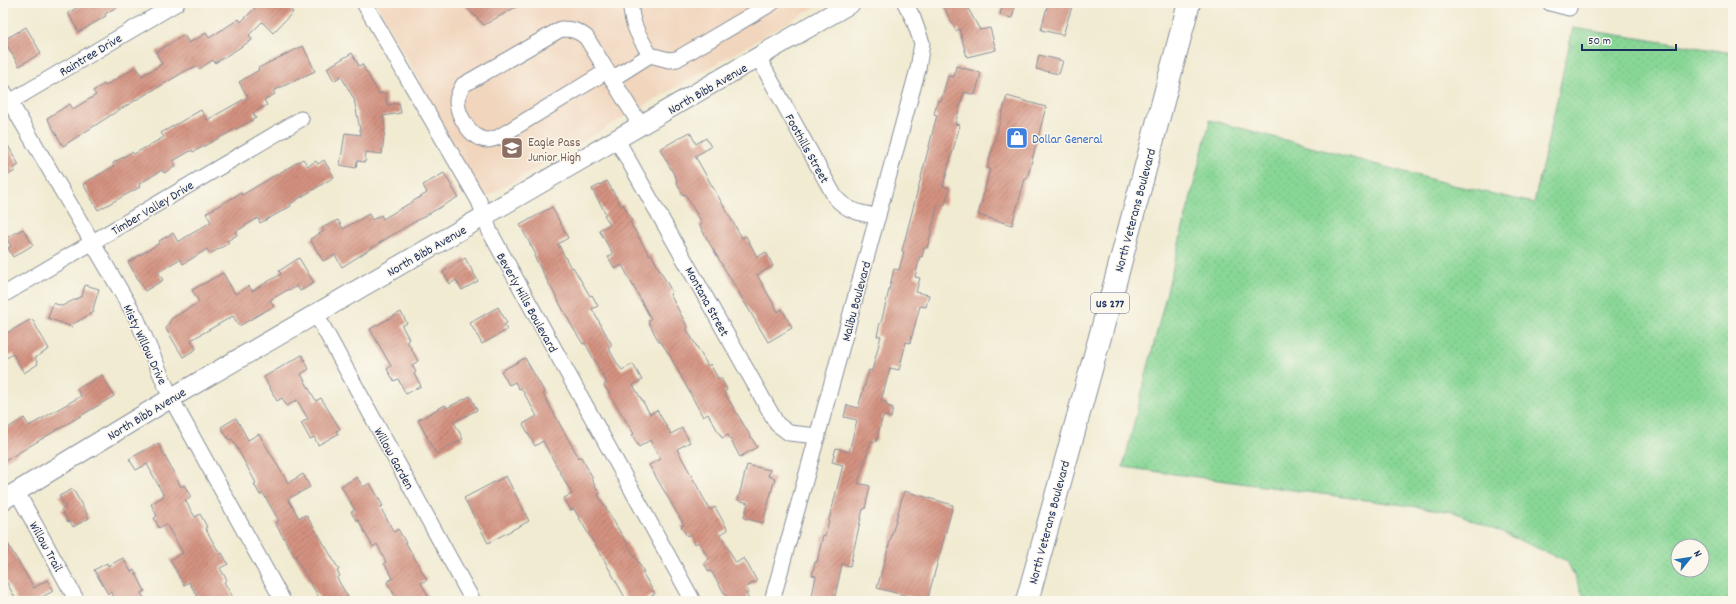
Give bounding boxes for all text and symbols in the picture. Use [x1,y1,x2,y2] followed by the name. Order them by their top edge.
[1582,26,1676,52] scale bar
[56,30,126,82] street label: Raintree Drive
[1588,33,1611,50] text: 50 m
[665,60,752,121] street label: North Bibb Avenue
[779,111,833,188] street label: Foothills Street
[1004,125,1030,151] shop icon: Dollar General
[1032,131,1103,150] place label: Dollar General
[528,134,581,168] place label: Eagle Pass Junior High
[499,135,525,161] school or university icon: Eagle Pass Junior High
[1111,147,1162,275] street label: North Veterans Boulevard
[108,177,198,241] street label: Timber Valley Drive
[384,222,471,283] street label: North Bibb Avenue
[490,250,561,357] street label: Beverly Hills Boulevard
[838,259,877,344] street label: Malibu Boulevard
[679,264,733,341] street label: Montana Street
[1091,293,1129,313] road number: US 277
[117,302,171,389] street label: Misty Willow Drive
[104,384,191,446] street label: North Bibb Avenue
[368,425,418,494] street label: Willow Garden
[1025,459,1076,587] street label: North Veterans Boulevard
[23,519,66,576] street label: Willow Trail
[1670,538,1710,578] north arrow
[1689,548,1705,561] text: N

